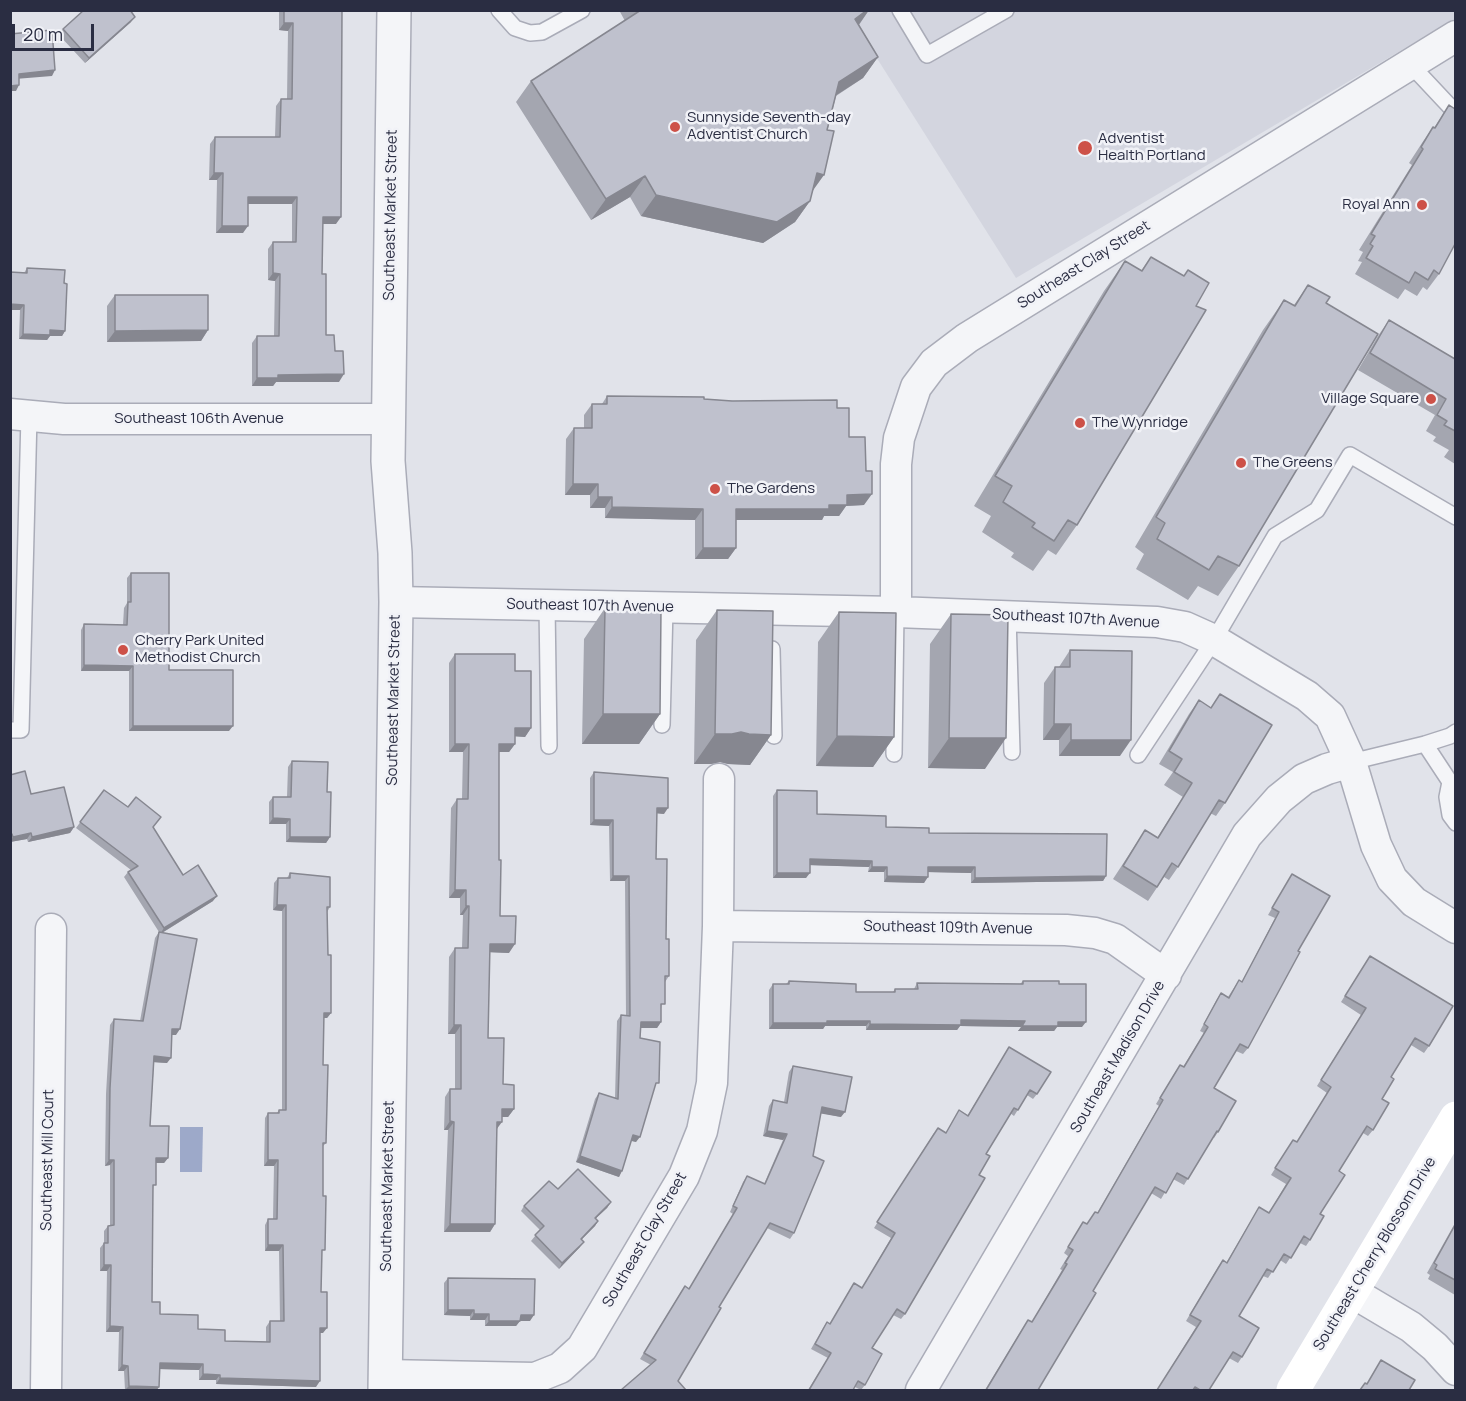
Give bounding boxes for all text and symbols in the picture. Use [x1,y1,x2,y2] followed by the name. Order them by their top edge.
[15,12,98,50] scale bar
[23,22,63,46] text: 20 m
[687,109,851,144] place label: Sunnyside Seventh-day Adventist Church
[668,120,682,134] marker: Sunnyside Seventh-day Adventist Church
[381,129,401,301] street label: Southeast Market Street
[1098,130,1206,165] place label: Adventist Health Portland
[1076,139,1094,157] marker: Adventist Health Portland
[1342,196,1410,214] place label: Royal Ann
[1415,198,1429,212] marker: Royal Ann
[1014,217,1154,313] street label: Southeast Clay Street
[1321,390,1419,408] place label: Village Square
[1424,392,1438,406] marker: Village Square
[114,410,284,428] street label: Southeast 106th Avenue
[1092,414,1188,432] place label: The Wynridge
[1073,416,1087,430] marker: The Wynridge
[1253,454,1333,472] place label: The Greens
[1234,456,1248,470] marker: The Greens
[727,480,815,498] place label: The Gardens
[708,482,722,496] marker: The Gardens
[506,596,674,616] street label: Southeast 107th Avenue
[992,606,1160,632] street label: Southeast 107th Avenue
[384,614,404,786] street label: Southeast Market Street
[135,632,264,667] place label: Cherry Park United Methodist Church
[116,643,130,657] marker: Cherry Park United Methodist Church
[863,918,1033,938] street label: Southeast 109th Avenue
[1067,978,1169,1136] street label: Southeast Madison Drive
[38,1089,58,1231] street label: Southeast Mill Court
[378,1100,398,1272] street label: Southeast Market Street
[1310,1154,1440,1354] street label: Southeast Cherry Blossom Drive
[599,1169,691,1311] street label: Southeast Clay Street

